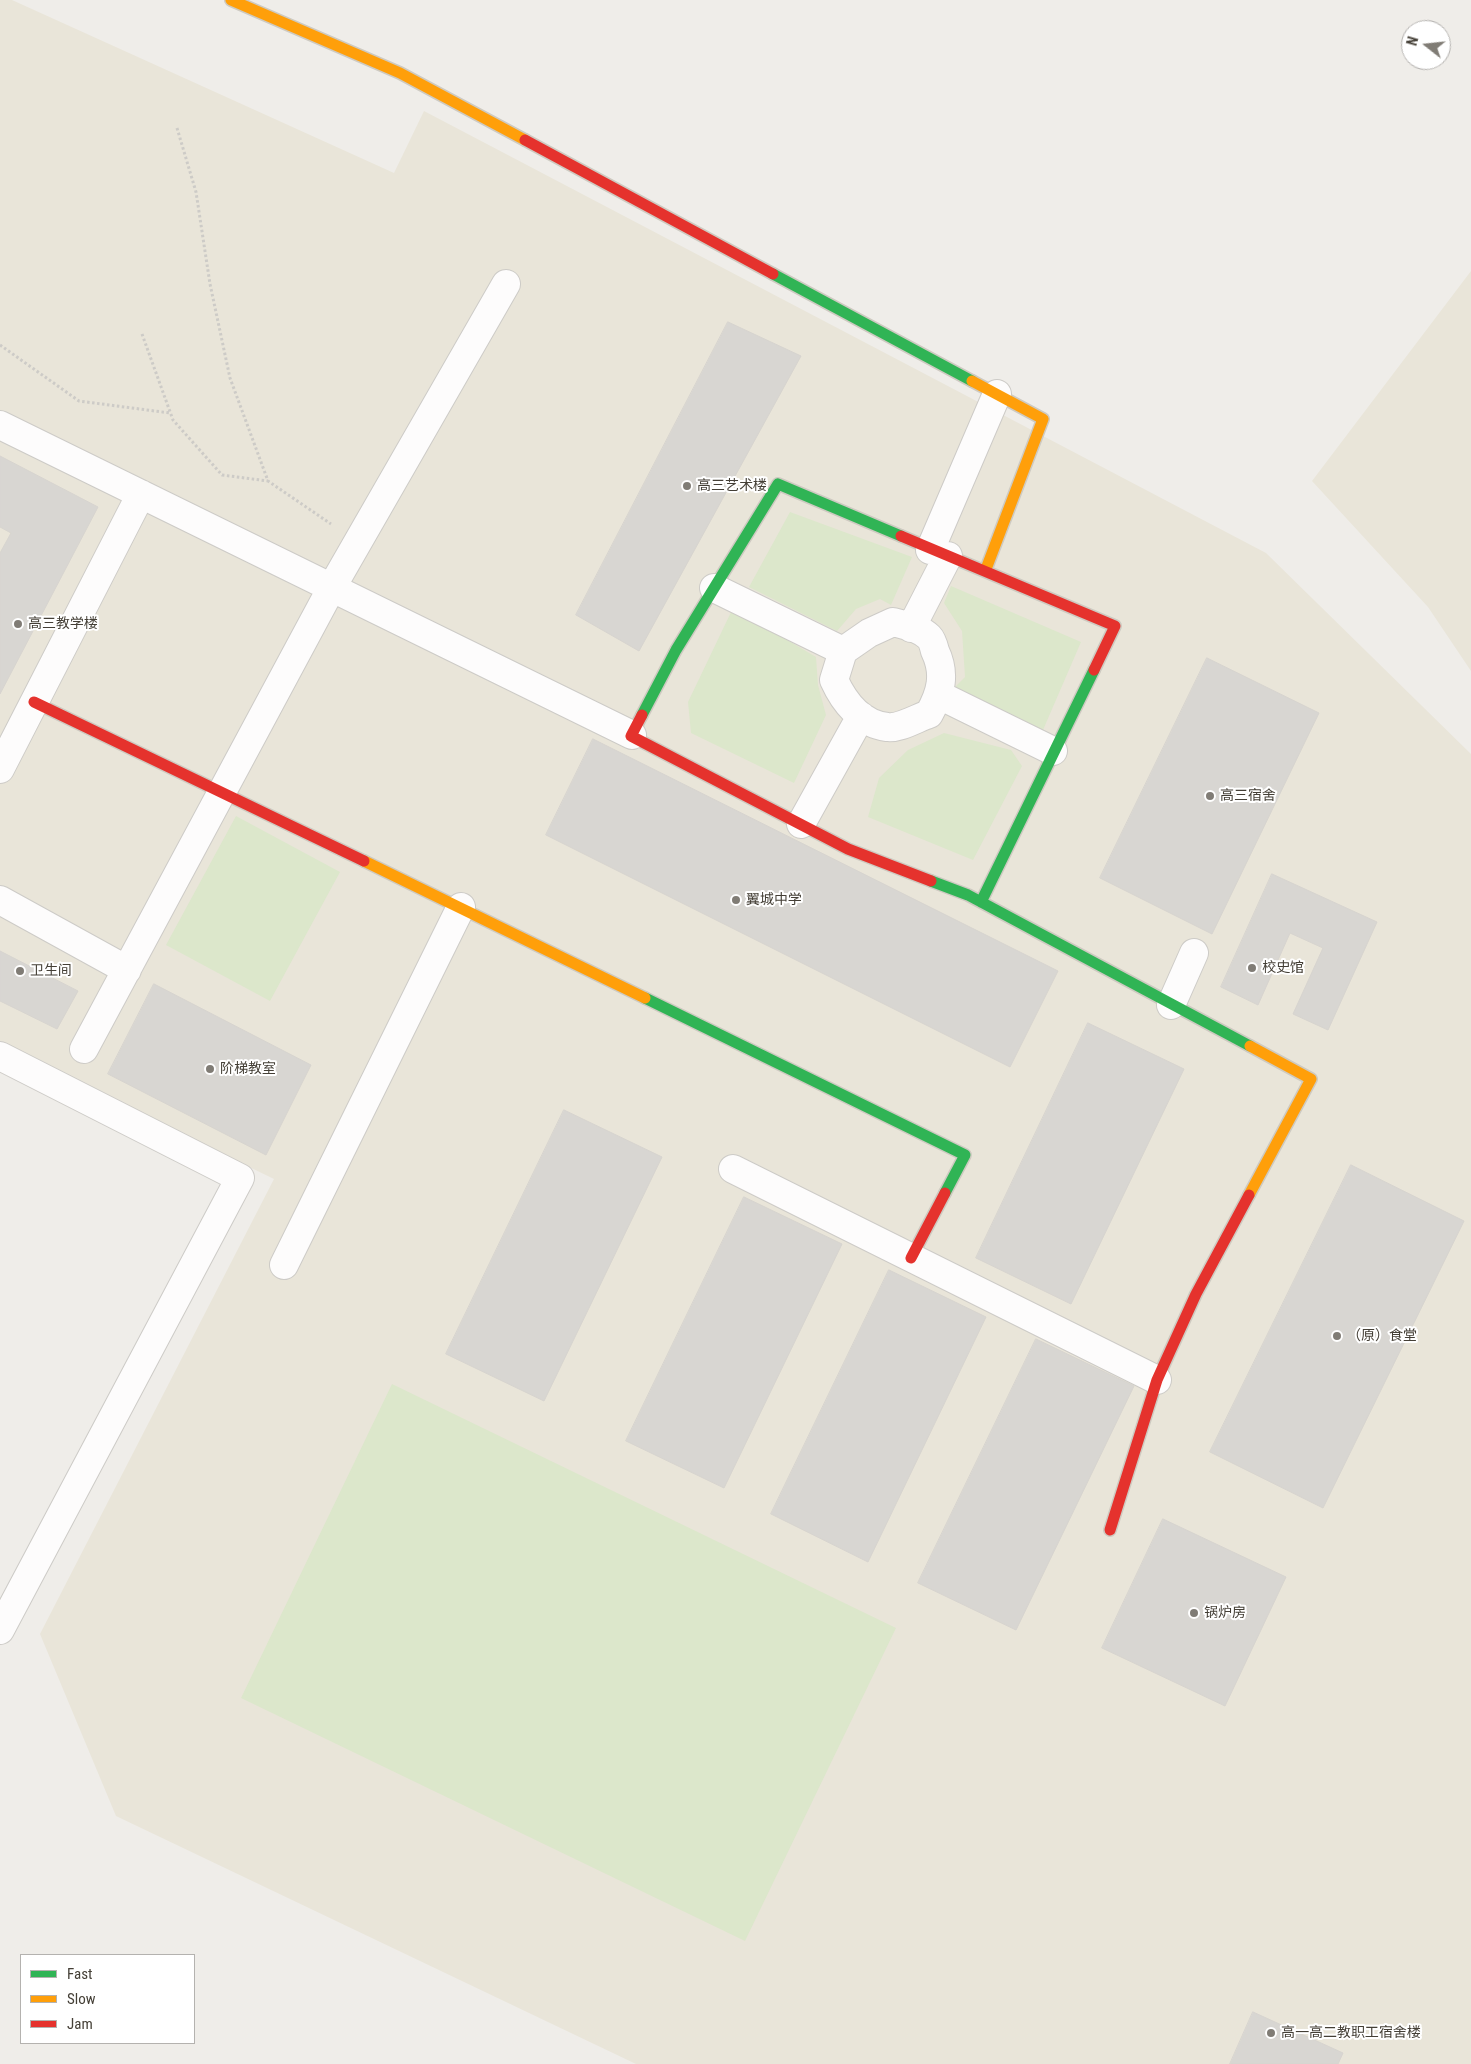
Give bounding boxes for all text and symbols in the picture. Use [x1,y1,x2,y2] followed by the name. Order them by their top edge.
[1401,20,1451,70] north arrow
[1404,35,1421,47] text: N
[697,478,767,494] place label: 高三艺术楼
[681,480,693,492] marker: 高三艺术楼
[28,616,98,632] place label: 高三教学楼
[12,618,24,630] marker: 高三教学楼
[1220,788,1276,804] place label: 高三宿舍
[1204,790,1216,802] marker: 高三宿舍
[746,892,802,908] place label: 翼城中学
[730,894,742,906] marker: 翼城中学
[1262,960,1304,976] place label: 校史馆
[1246,962,1258,974] marker: 校史馆
[30,963,72,979] place label: 卫生间
[14,965,26,977] marker: 卫生间
[220,1061,276,1077] place label: 阶梯教室
[204,1063,216,1075] marker: 阶梯教室
[1347,1328,1417,1344] place label: （原）食堂
[1331,1330,1343,1342] marker: （原）食堂
[1204,1605,1246,1621] place label: 锅炉房
[1188,1607,1200,1619] marker: 锅炉房
[20,1954,195,2044] legend
[67,1965,92,1983] text: Fast
[67,1990,96,2008] text: Slow
[67,2015,93,2033] text: Jam
[1281,2025,1421,2041] place label: 高一高二教职工宿舍楼
[1265,2027,1277,2039] marker: 高一高二教职工宿舍楼

